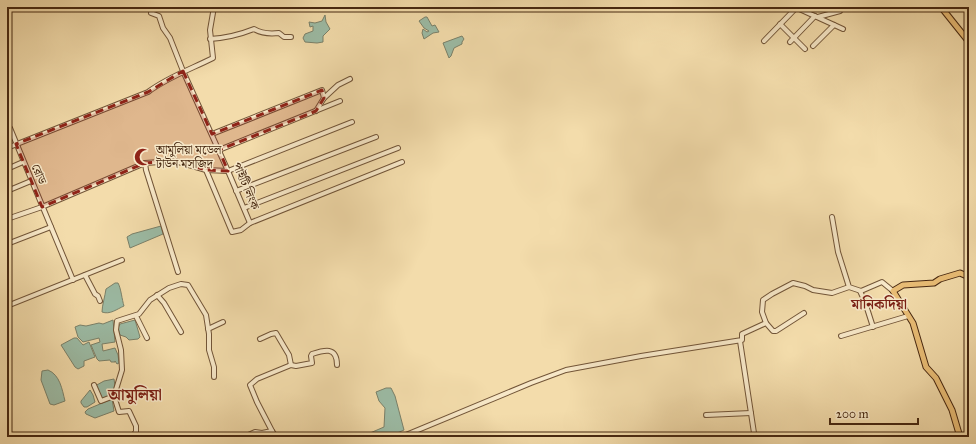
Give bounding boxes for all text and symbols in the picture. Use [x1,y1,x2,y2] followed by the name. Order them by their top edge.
[155,142,222,171] place label: আমুলিয়া মডেল টাউন মসজিদ
[133,147,153,167] mosque icon: আমুলিয়া মডেল টাউন মসজিদ
[230,160,263,212] street label: পাইটি লিংক
[29,162,50,187] street label: রোড
[850,295,907,313] district label: মানিকদিয়া
[107,385,162,405] district label: আমুলিয়া
[830,400,918,426] scale bar
[836,407,869,421] text: 200 m

